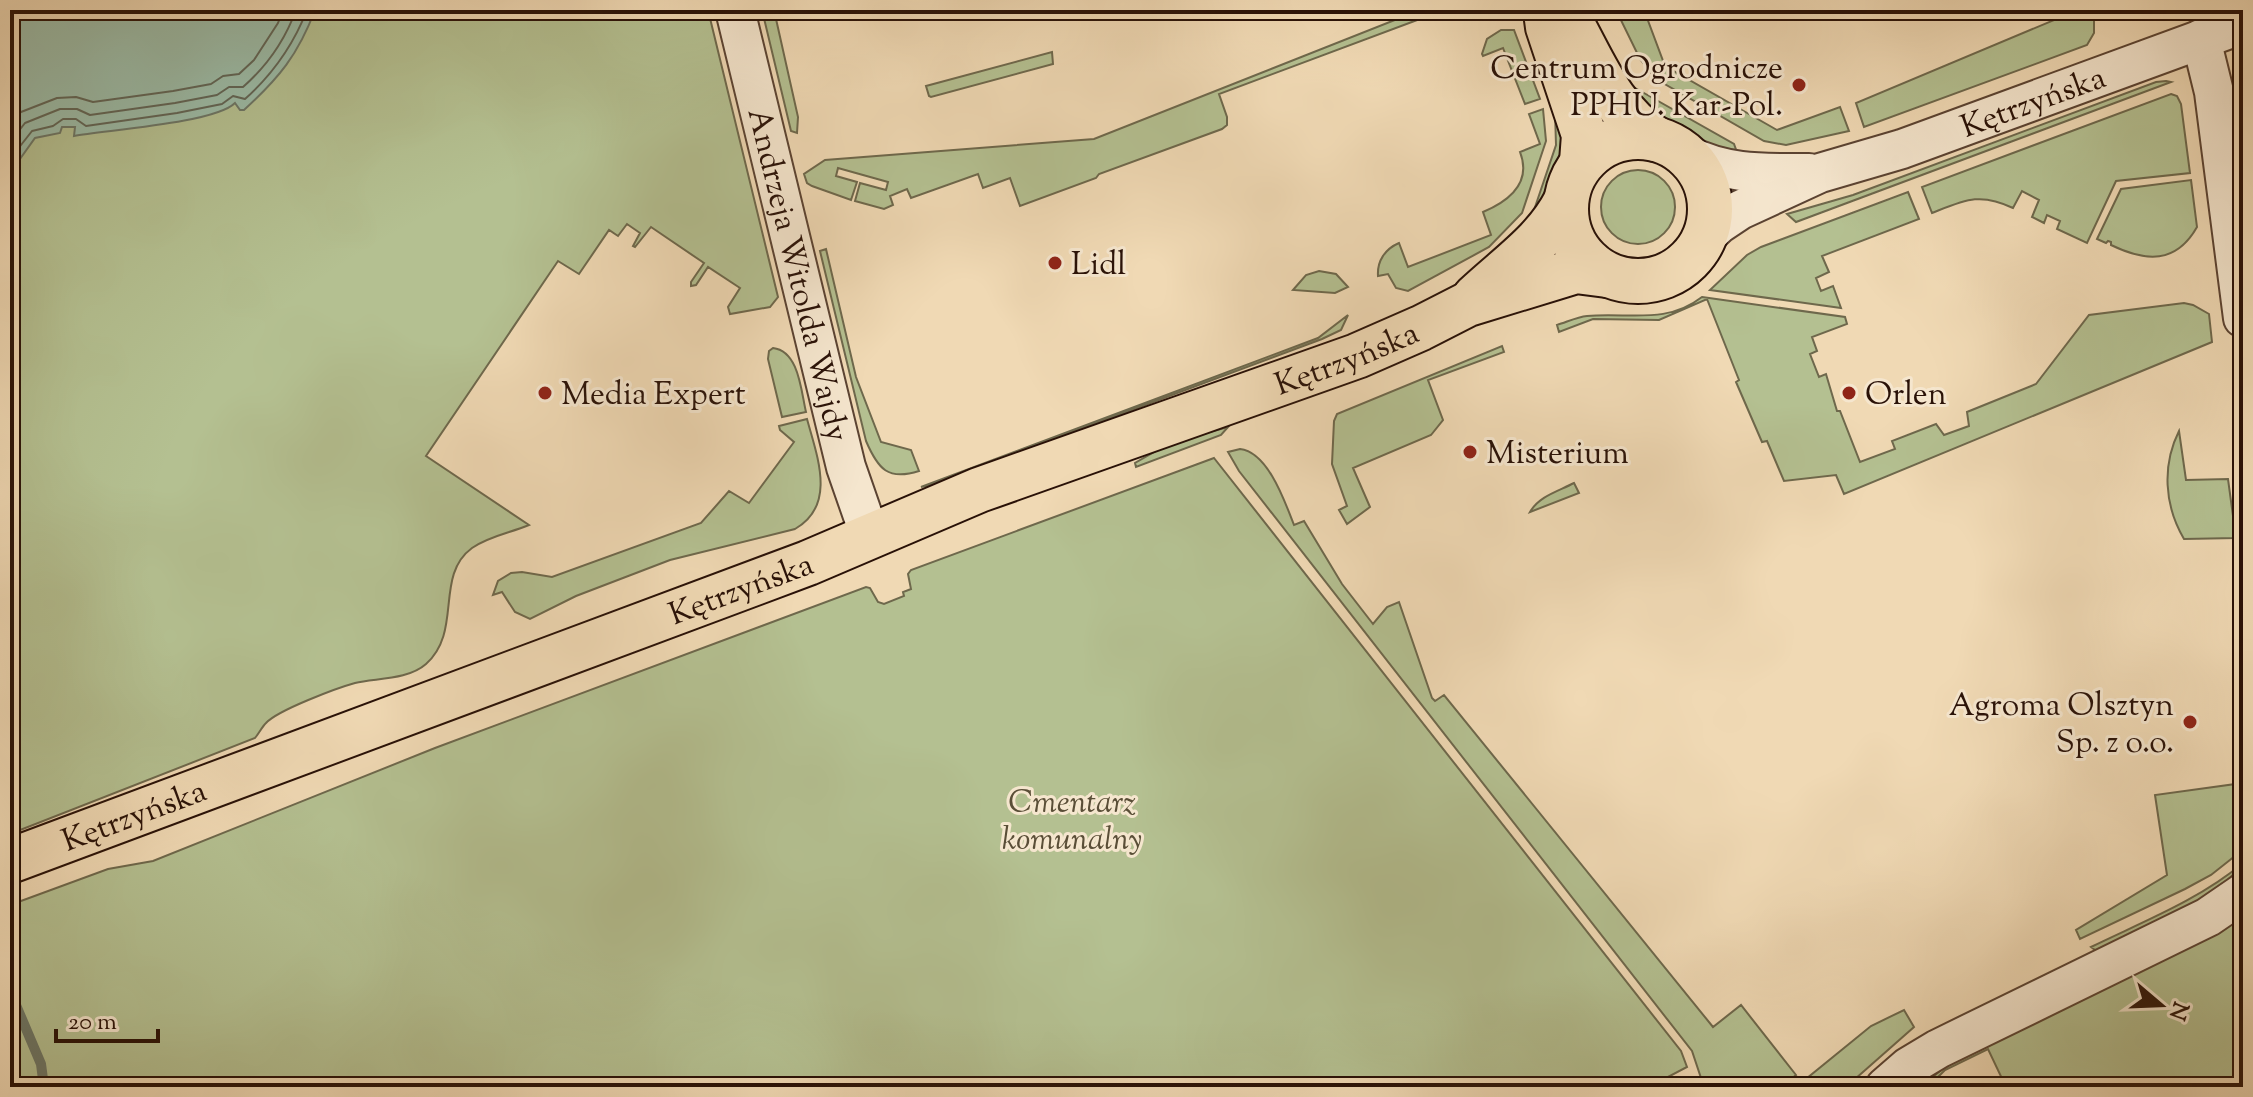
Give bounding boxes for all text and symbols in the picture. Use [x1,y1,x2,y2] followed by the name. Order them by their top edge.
[1490,47,1783,130] place label: Centrum Ogrodnicze PPHU. Kar-Pol.
[1955,56,2113,152] street label: Kętrzyńska
[1790,76,1808,94] marker: Centrum Ogrodnicze PPHU. Kar-Pol.
[734,104,859,446] street label: Andrzeja Witolda Wajdy
[1071,243,1126,289] place label: Lidl
[1046,254,1064,272] marker: Lidl
[1269,312,1427,409] street label: Kętrzyńska
[561,373,746,419] place label: Media Expert
[1865,373,1947,419] place label: Orlen
[536,384,554,402] marker: Media Expert
[1840,384,1858,402] marker: Orlen
[1486,432,1629,478] place label: Misterium
[1461,443,1479,461] marker: Misterium
[663,543,821,639] street label: Kętrzyńska
[1949,684,2174,767] place label: Agroma Olsztyn Sp. z o.o.
[2181,713,2199,731] marker: Agroma Olsztyn Sp. z o.o.
[56,770,214,866] street label: Kętrzyńska
[1002,781,1142,864] park label: Cmentarz komunalny
[2121,965,2201,1045] north arrow
[56,993,158,1043] scale bar
[2159,997,2195,1024] text: N
[68,1006,117,1040] text: 20 m

